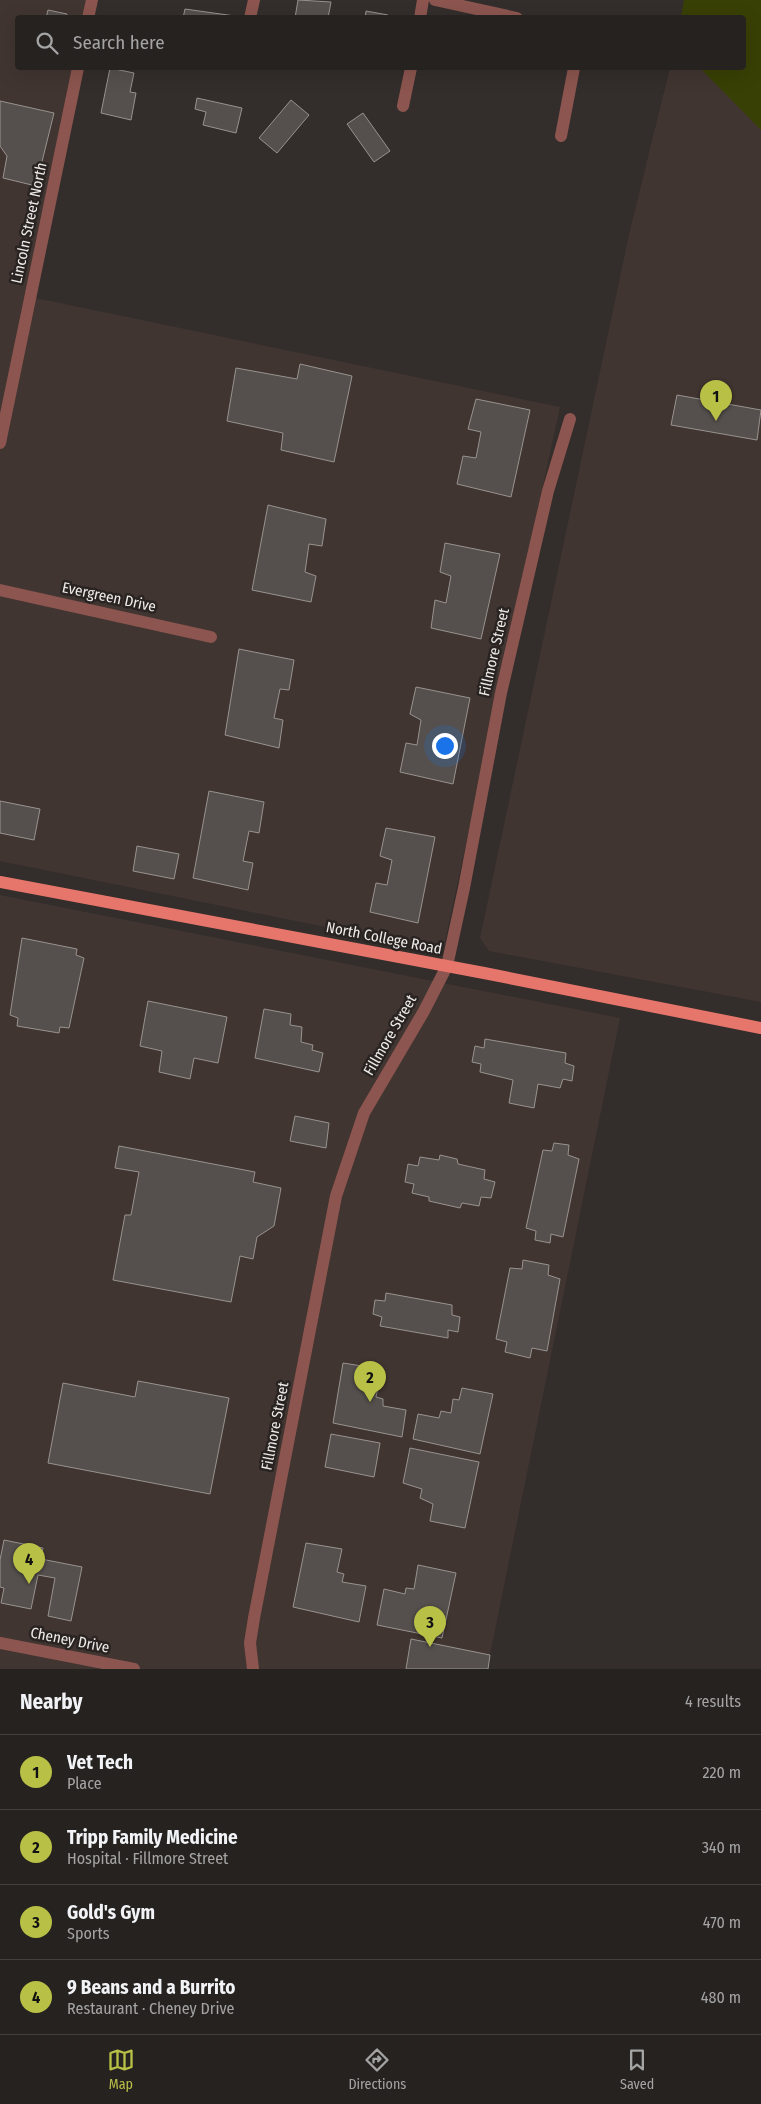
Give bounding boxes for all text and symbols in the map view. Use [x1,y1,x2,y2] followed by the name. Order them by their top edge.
[15,15,746,70] search box
[33,29,61,57] icon: search
[73,31,165,54] text: Search here
[7,161,51,285] street label: Lincoln Street North
[700,380,732,421] pin: 1
[60,578,158,616] street label: Evergreen Drive
[475,606,513,698] street label: Fillmore Street
[432,733,458,759] your location
[324,918,444,958] street label: North College Road
[360,992,420,1078] street label: Fillmore Street
[354,1361,386,1402] pin: 2
[258,1380,292,1472] street label: Fillmore Street
[13,1543,45,1584] pin: 4
[414,1606,446,1647] pin: 3
[29,1624,111,1656] street label: Cheney Drive
[20,1689,82,1715] text: Nearby
[685,1692,741,1711] text: 4 results
[67,1751,133,1774] text: Vet Tech
[33,1763,39,1782] text: 1
[702,1763,741,1782] text: 220 m
[67,1774,102,1793] text: Place
[67,1826,238,1849] text: Tripp Family Medicine
[32,1838,40,1857] text: 2
[702,1838,741,1857] text: 340 m
[67,1849,228,1868] text: Hospital · Fillmore Street
[67,1901,155,1924] text: Gold's Gym
[32,1913,40,1932] text: 3
[703,1913,741,1932] text: 470 m
[67,1924,110,1943] text: Sports
[67,1976,235,1999] text: 9 Beans and a Burrito
[32,1988,40,2007] text: 4
[701,1988,741,2007] text: 480 m
[67,1999,234,2018] text: Restaurant · Cheney Drive
[107,2046,135,2093] tab: Map
[348,2046,406,2093] tab: Directions
[620,2046,654,2093] tab: Saved

